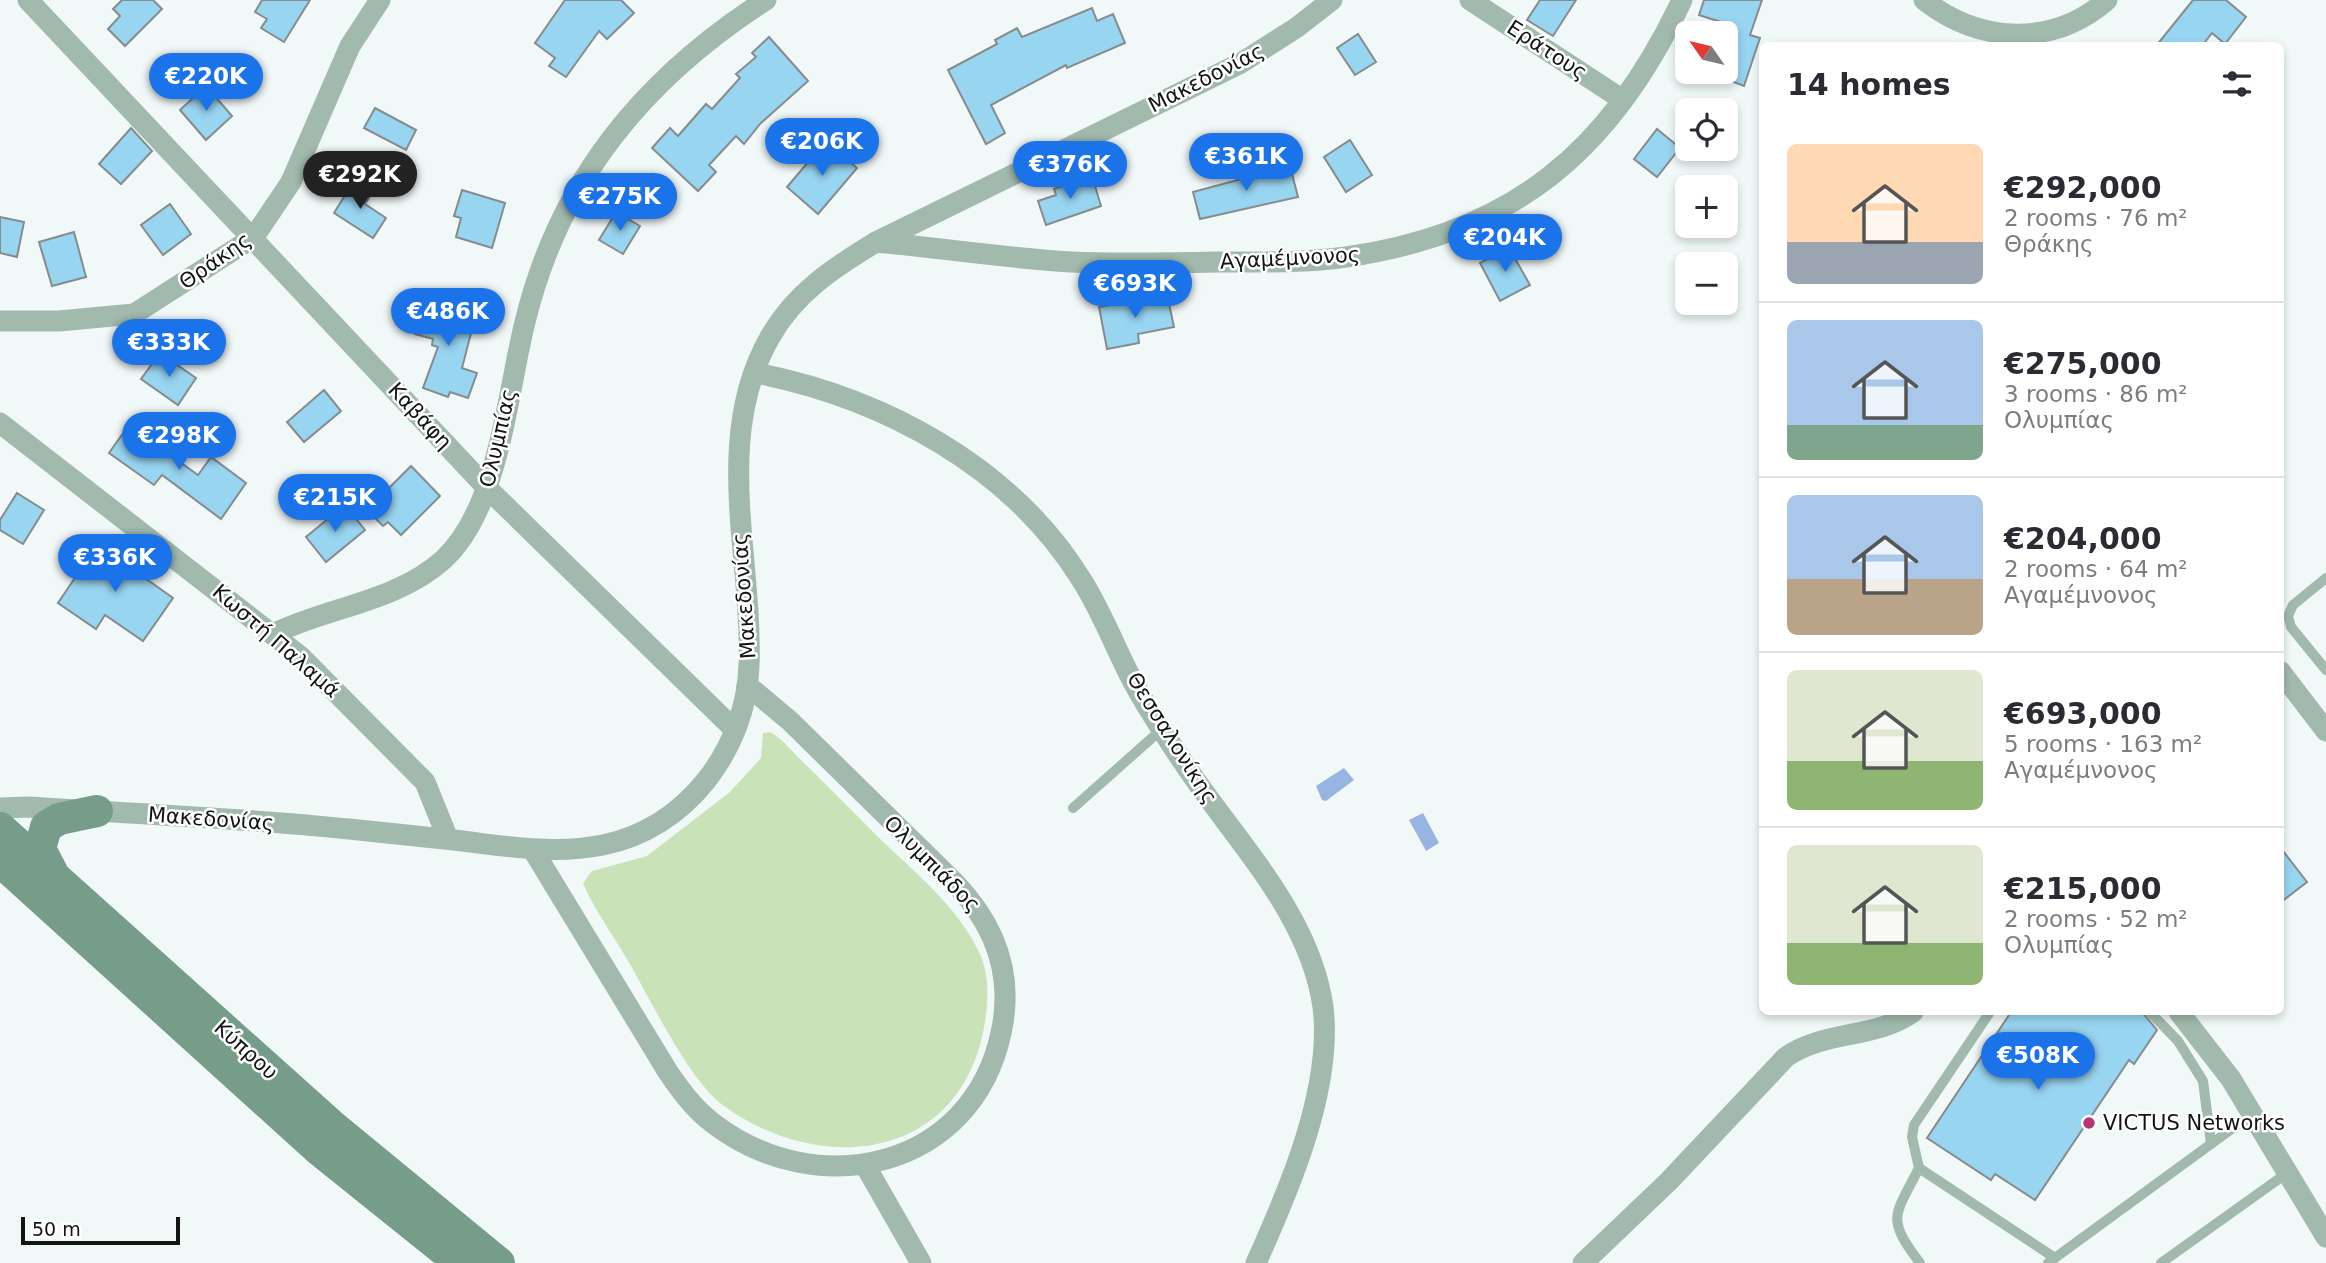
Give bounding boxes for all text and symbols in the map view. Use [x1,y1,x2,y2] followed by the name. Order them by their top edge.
[1503,15,1591,85] street label: Εράτους
[1675,21,1738,84] north arrow
[1675,21,1738,315] map controls
[1144,39,1268,117] street label: Μακεδονίας
[157,54,255,113] pin: €220K
[165,63,247,89] text: €220K
[2218,65,2256,103] icon: filters
[1787,67,1951,102] text: 14 homes
[1675,98,1738,161] button: locate
[773,118,871,178] pin: €206K
[781,128,863,154] text: €206K
[1197,134,1295,193] pin: €361K
[1021,142,1119,201] pin: €376K
[1205,143,1287,169] text: €361K
[1029,151,1111,177] text: €376K
[311,152,409,211] pin: €292K
[319,161,401,187] text: €292K
[2004,170,2162,205] text: €292,000
[1843,172,1927,256] icon: home
[571,174,669,233] pin: €275K
[1675,175,1738,238] button: +
[579,183,661,209] text: €275K
[2004,205,2188,231] text: 2 rooms · 76 m²
[1456,215,1554,274] pin: €204K
[1464,224,1546,250] text: €204K
[175,228,255,294] street label: Θράκης
[2004,231,2094,257] text: Θράκης
[1219,242,1361,274] street label: Αγαμέμνονος
[1675,252,1738,315] button: −
[1086,260,1184,320] pin: €693K
[1094,270,1176,296] text: €693K
[399,288,497,348] pin: €486K
[407,298,489,324] text: €486K
[120,320,218,379] pin: €333K
[128,329,210,355] text: €333K
[2004,346,2162,381] text: €275,000
[1843,348,1927,432] icon: home
[383,378,457,454] street label: Καβάφη
[2004,381,2188,407] text: 3 rooms · 86 m²
[475,386,521,490] street label: Ολυμπίας
[2004,407,2114,433] text: Ολυμπίας
[130,412,228,472] pin: €298K
[138,422,220,448] text: €298K
[286,475,384,534] pin: €215K
[294,484,376,510] text: €215K
[2004,521,2162,556] text: €204,000
[1843,523,1927,607] icon: home
[728,532,760,660] street label: Μακεδονίας
[66,534,164,594] pin: €336K
[74,544,156,570] text: €336K
[2004,556,2188,582] text: 2 rooms · 64 m²
[208,579,344,703] street label: Κωστή Παλαμά
[2004,582,2158,608] text: Αγαμέμνονος
[1122,668,1222,808] street label: Θεσσαλονίκης
[2004,696,2162,731] text: €693,000
[1843,698,1927,782] icon: home
[2004,731,2202,757] text: 5 rooms · 163 m²
[2004,757,2158,783] text: Αγαμέμνονος
[147,803,275,835] street label: Μακεδονίας
[879,811,985,917] street label: Ολυμπιάδος
[2004,871,2162,906] text: €215,000
[1843,873,1927,957] icon: home
[2004,906,2188,932] text: 2 rooms · 52 m²
[2004,932,2114,958] text: Ολυμπίας
[209,1015,283,1085] street label: Κύπρου
[1989,1032,2087,1092] pin: €508K
[1997,1042,2079,1068] text: €508K
[2103,1111,2285,1135] place label: VICTUS Networks
[2081,1115,2097,1131] marker: VICTUS Networks
[21,1214,180,1246] scale bar
[32,1218,81,1240] text: 50 m

